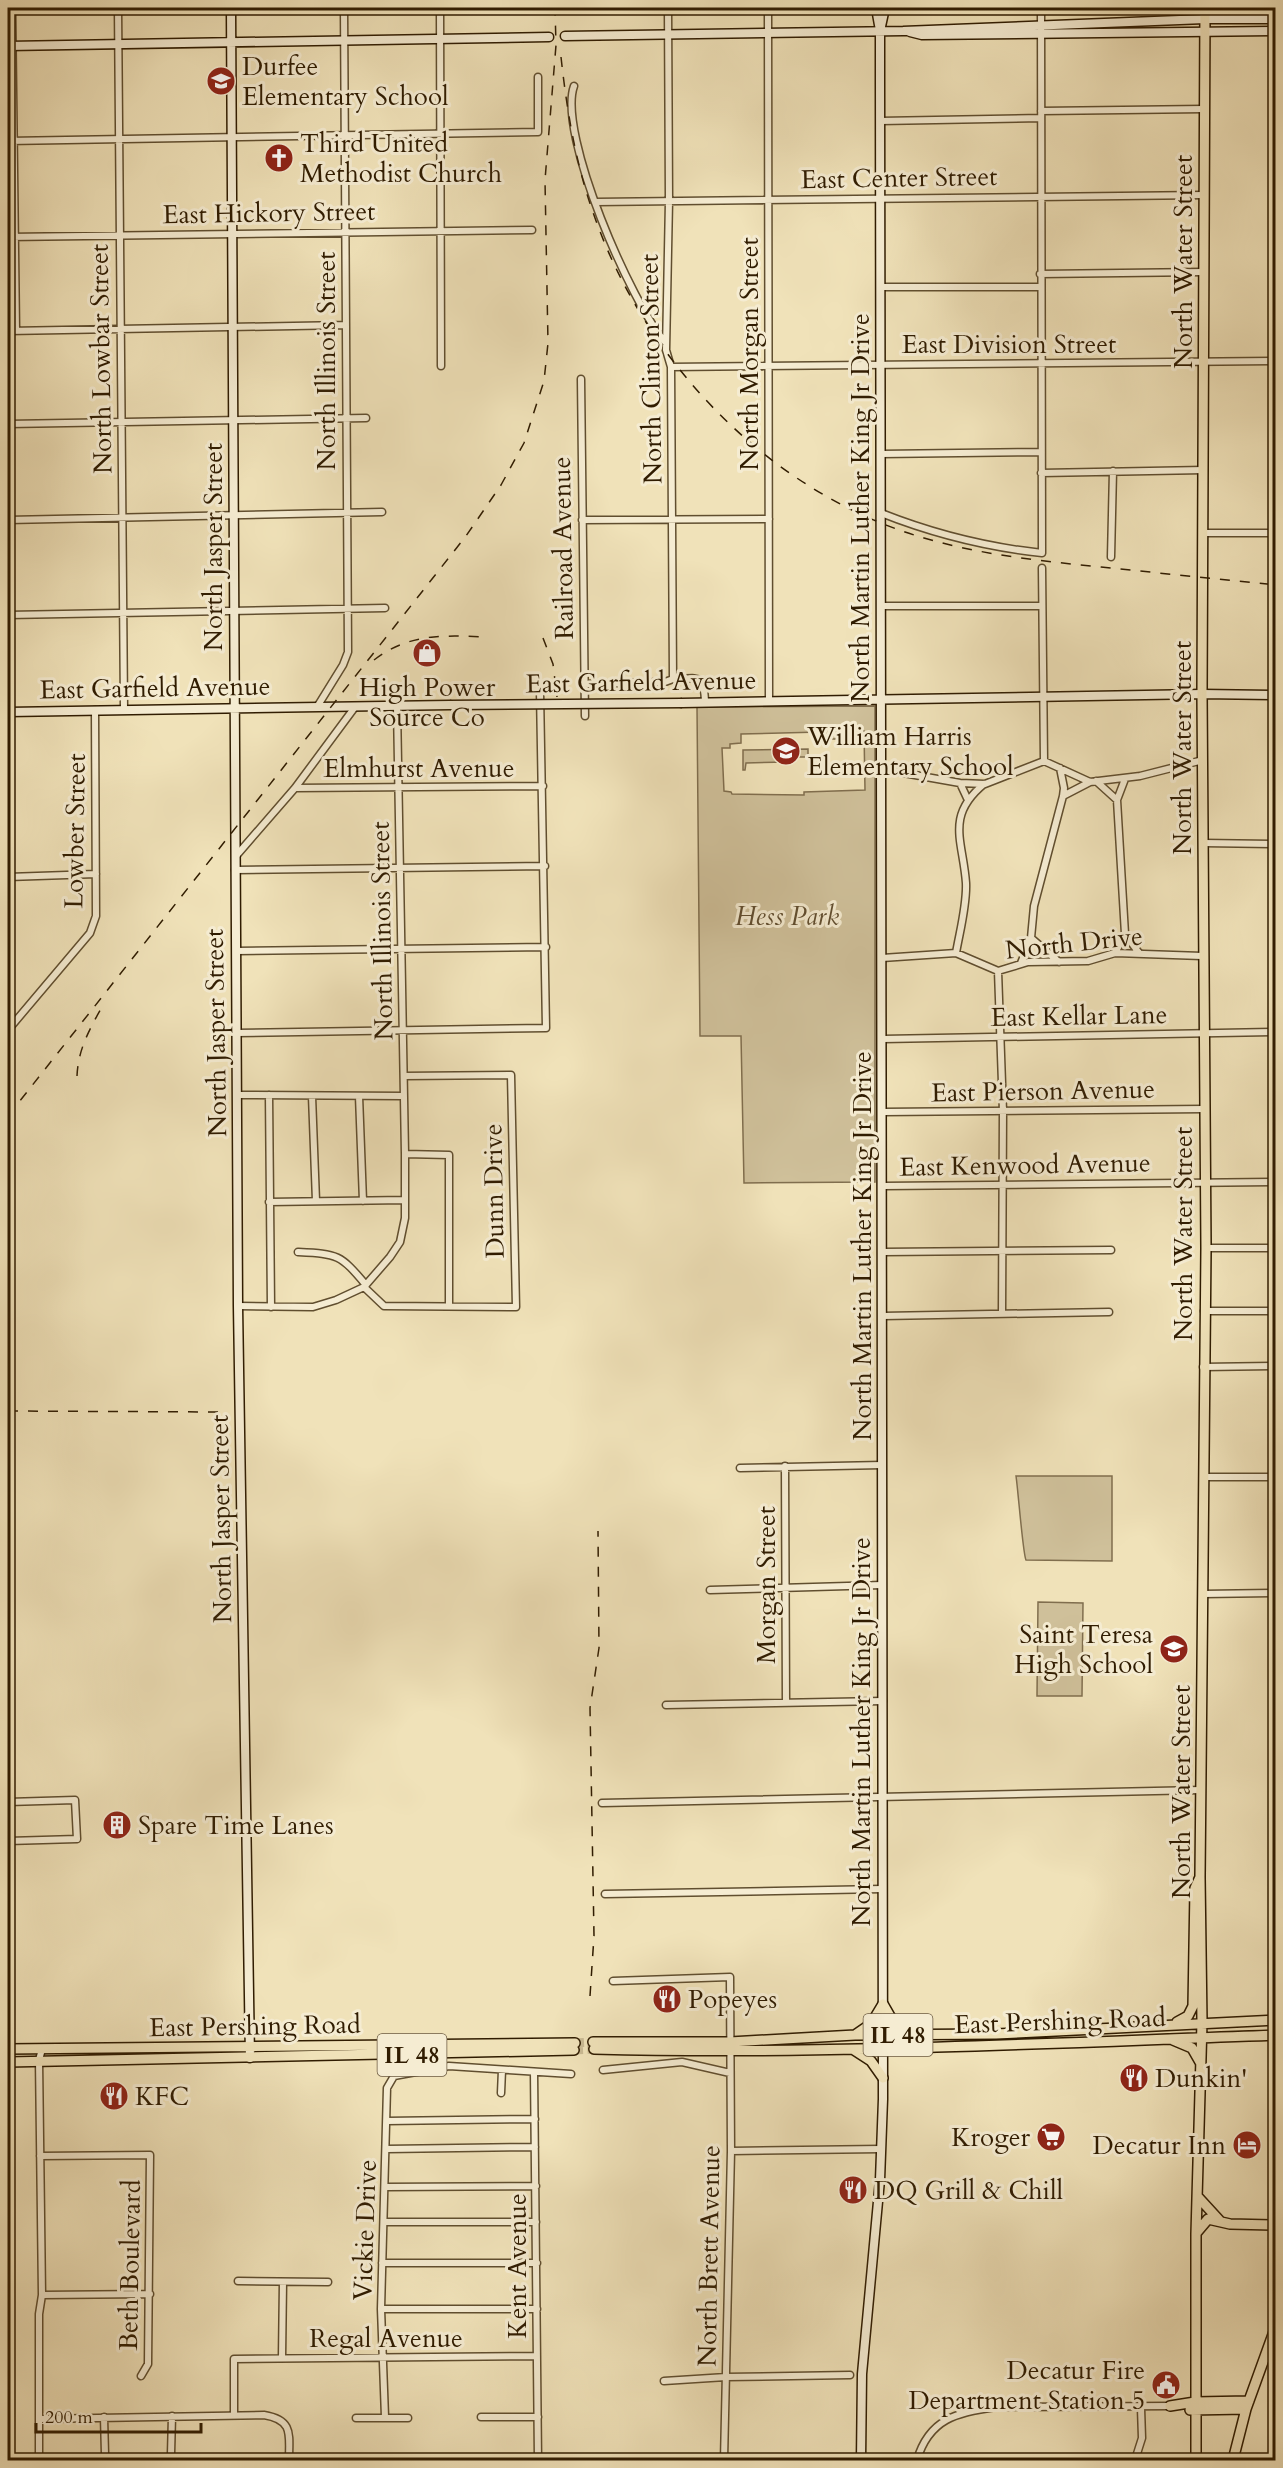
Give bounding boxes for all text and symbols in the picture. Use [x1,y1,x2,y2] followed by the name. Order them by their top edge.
[242,49,449,114] place label: Durfee Elementary School
[205,65,237,97] school or university icon: Durfee Elementary School
[300,126,502,191] place label: Third United Methodist Church
[263,142,295,174] church icon: Third United Methodist Church
[1166,155,1201,369] street label: North Water Street
[800,159,998,197] street label: East Center Street
[162,194,376,232] street label: East Hickory Street
[732,237,767,471] street label: North Morgan Street
[81,244,121,474] street label: North Lowbar Street
[309,252,344,470] street label: North Illinois Street
[631,254,671,484] street label: North Clinton Street
[843,313,878,703] street label: North Martin Luther King Jr Drive
[902,327,1116,362] street label: East Division Street
[196,443,231,651] street label: North Jasper Street
[544,456,582,640] street label: Railroad Avenue
[411,637,443,669] shop icon: High Power Source Co
[1165,641,1200,855] street label: North Water Street
[525,662,757,702] street label: East Garfield Avenue
[39,668,271,708] street label: East Garfield Avenue
[359,670,496,735] place label: High Power Source Co
[806,719,1014,784] place label: William Harris Elementary School
[770,735,802,767] school or university icon: William Harris Elementary School
[324,751,514,786] street label: Elmhurst Avenue
[56,753,94,909] street label: Lowber Street
[363,821,401,1041] street label: North Illinois Street
[735,899,839,934] park label: Hess Park
[1004,918,1144,968] street label: North Drive
[197,928,235,1138] street label: North Jasper Street
[990,997,1168,1035] street label: East Kellar Lane
[845,1051,880,1441] street label: North Martin Luther King Jr Drive
[931,1072,1155,1110] street label: East Pierson Avenue
[475,1123,513,1259] street label: Dunn Drive
[1166,1127,1201,1341] street label: North Water Street
[899,1145,1151,1185] street label: East Kenwood Avenue
[202,1414,240,1624] street label: North Jasper Street
[749,1506,784,1664] street label: Morgan Street
[844,1537,879,1927] street label: North Martin Luther King Jr Drive
[1014,1617,1153,1682] place label: Saint Teresa High School
[1158,1633,1190,1665] school or university icon: Saint Teresa High School
[1164,1685,1199,1899] street label: North Water Street
[138,1808,334,1843] place label: Spare Time Lanes
[101,1809,133,1841] building icon: Spare Time Lanes
[688,1982,777,2017] place label: Popeyes
[651,1983,683,2015] restaurant icon: Popeyes
[954,2000,1167,2042] street label: East Pershing Road
[149,2007,361,2045] street label: East Pershing Road
[864,2014,932,2056] road number: IL 48
[378,2034,446,2076] road number: IL 48
[1155,2061,1247,2096] place label: Dunkin'
[1118,2062,1150,2094] restaurant icon: Dunkin'
[135,2079,189,2114] place label: KFC
[98,2080,130,2112] restaurant icon: KFC
[951,2120,1031,2155] place label: Kroger
[1035,2121,1067,2153] supermarket icon: Kroger
[1093,2128,1226,2163] place label: Decatur Inn
[1231,2129,1263,2161] hotel icon: Decatur Inn
[690,2145,728,2367] street label: North Brett Avenue
[345,2159,385,2301] street label: Vickie Drive
[874,2173,1064,2208] place label: DQ Grill & Chill
[837,2174,869,2206] restaurant icon: DQ Grill & Chill
[111,2179,149,2351] street label: Beth Boulevard
[500,2193,535,2339] street label: Kent Avenue
[309,2321,463,2356] street label: Regal Avenue
[908,2353,1145,2418] place label: Decatur Fire Department Station 5
[1150,2369,1182,2401] public building icon: Decatur Fire Department Station 5
[36,2396,201,2434] scale bar
[45,2405,93,2430] text: 200 m

